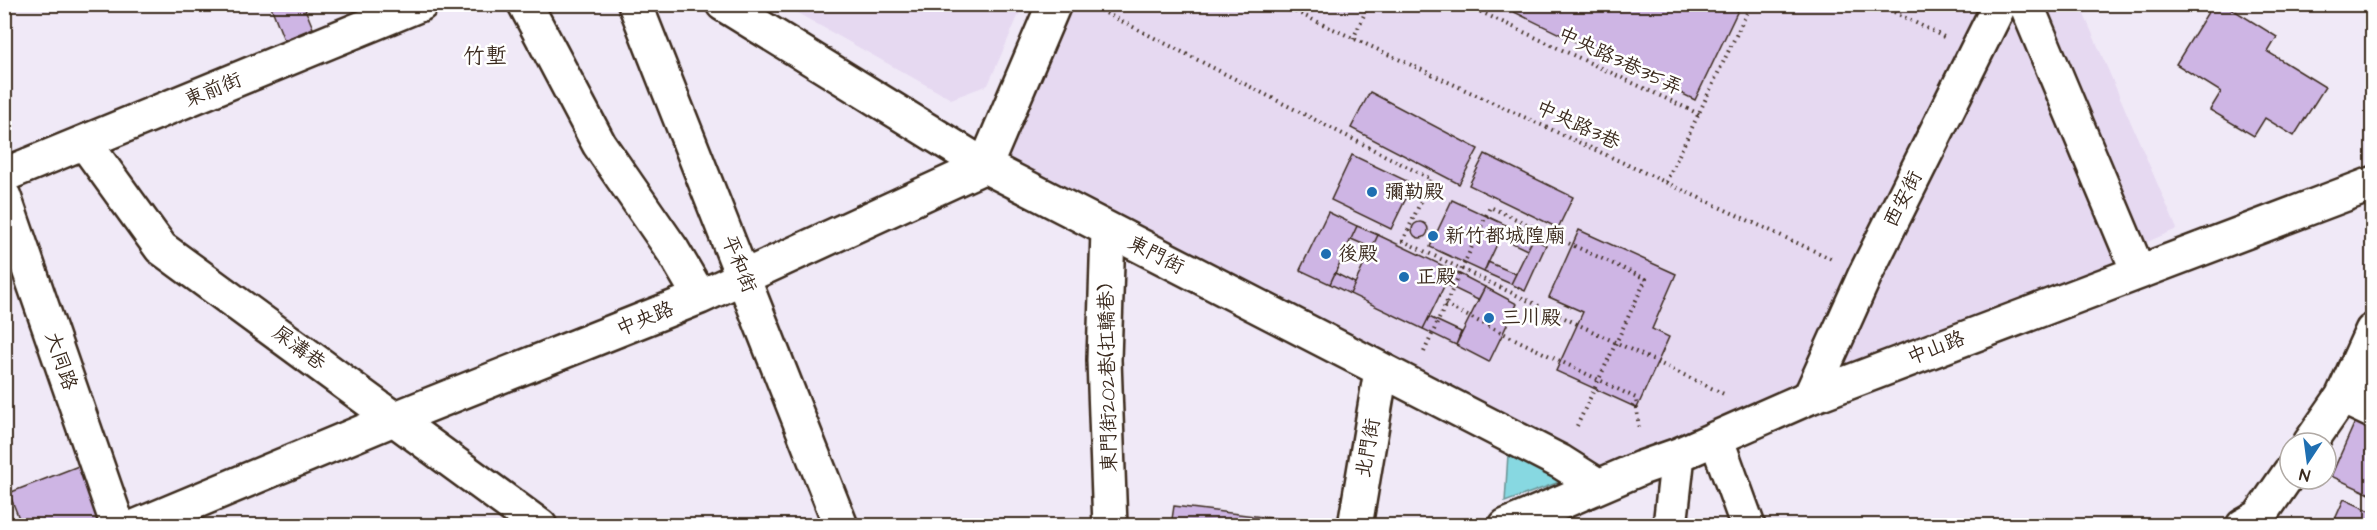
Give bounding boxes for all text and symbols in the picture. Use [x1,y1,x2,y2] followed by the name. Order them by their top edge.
[1553,20,1687,102] street label: 中央路3巷35弄
[463,41,507,72] district label: 竹塹
[180,66,246,114] street label: 東前街
[1531,93,1626,157] street label: 中央路3巷
[1877,166,1929,232] street label: 西安街
[1384,178,1444,206] place label: 彌勒殿
[1365,185,1379,199] marker: 彌勒殿
[1445,222,1565,250] place label: 新竹都城隍廟
[1123,229,1189,281] street label: 東門街
[1426,229,1440,243] marker: 新竹都城隍廟
[715,231,763,297] street label: 平和街
[1338,240,1378,268] place label: 後殿
[1319,247,1333,261] marker: 後殿
[1416,263,1456,291] place label: 正殿
[1397,270,1411,284] marker: 正殿
[1092,284,1124,472] street label: 東門街202巷(扛轎巷)
[612,294,679,343] street label: 中央路
[1501,304,1561,332] place label: 三川殿
[1482,311,1496,325] marker: 三川殿
[267,319,332,378] street label: 屎溝巷
[1903,324,1970,372] street label: 中山路
[38,328,84,395] street label: 大同路
[1349,416,1387,480] street label: 北門街
[2278,431,2338,491] north arrow
[2297,463,2312,486] text: N

